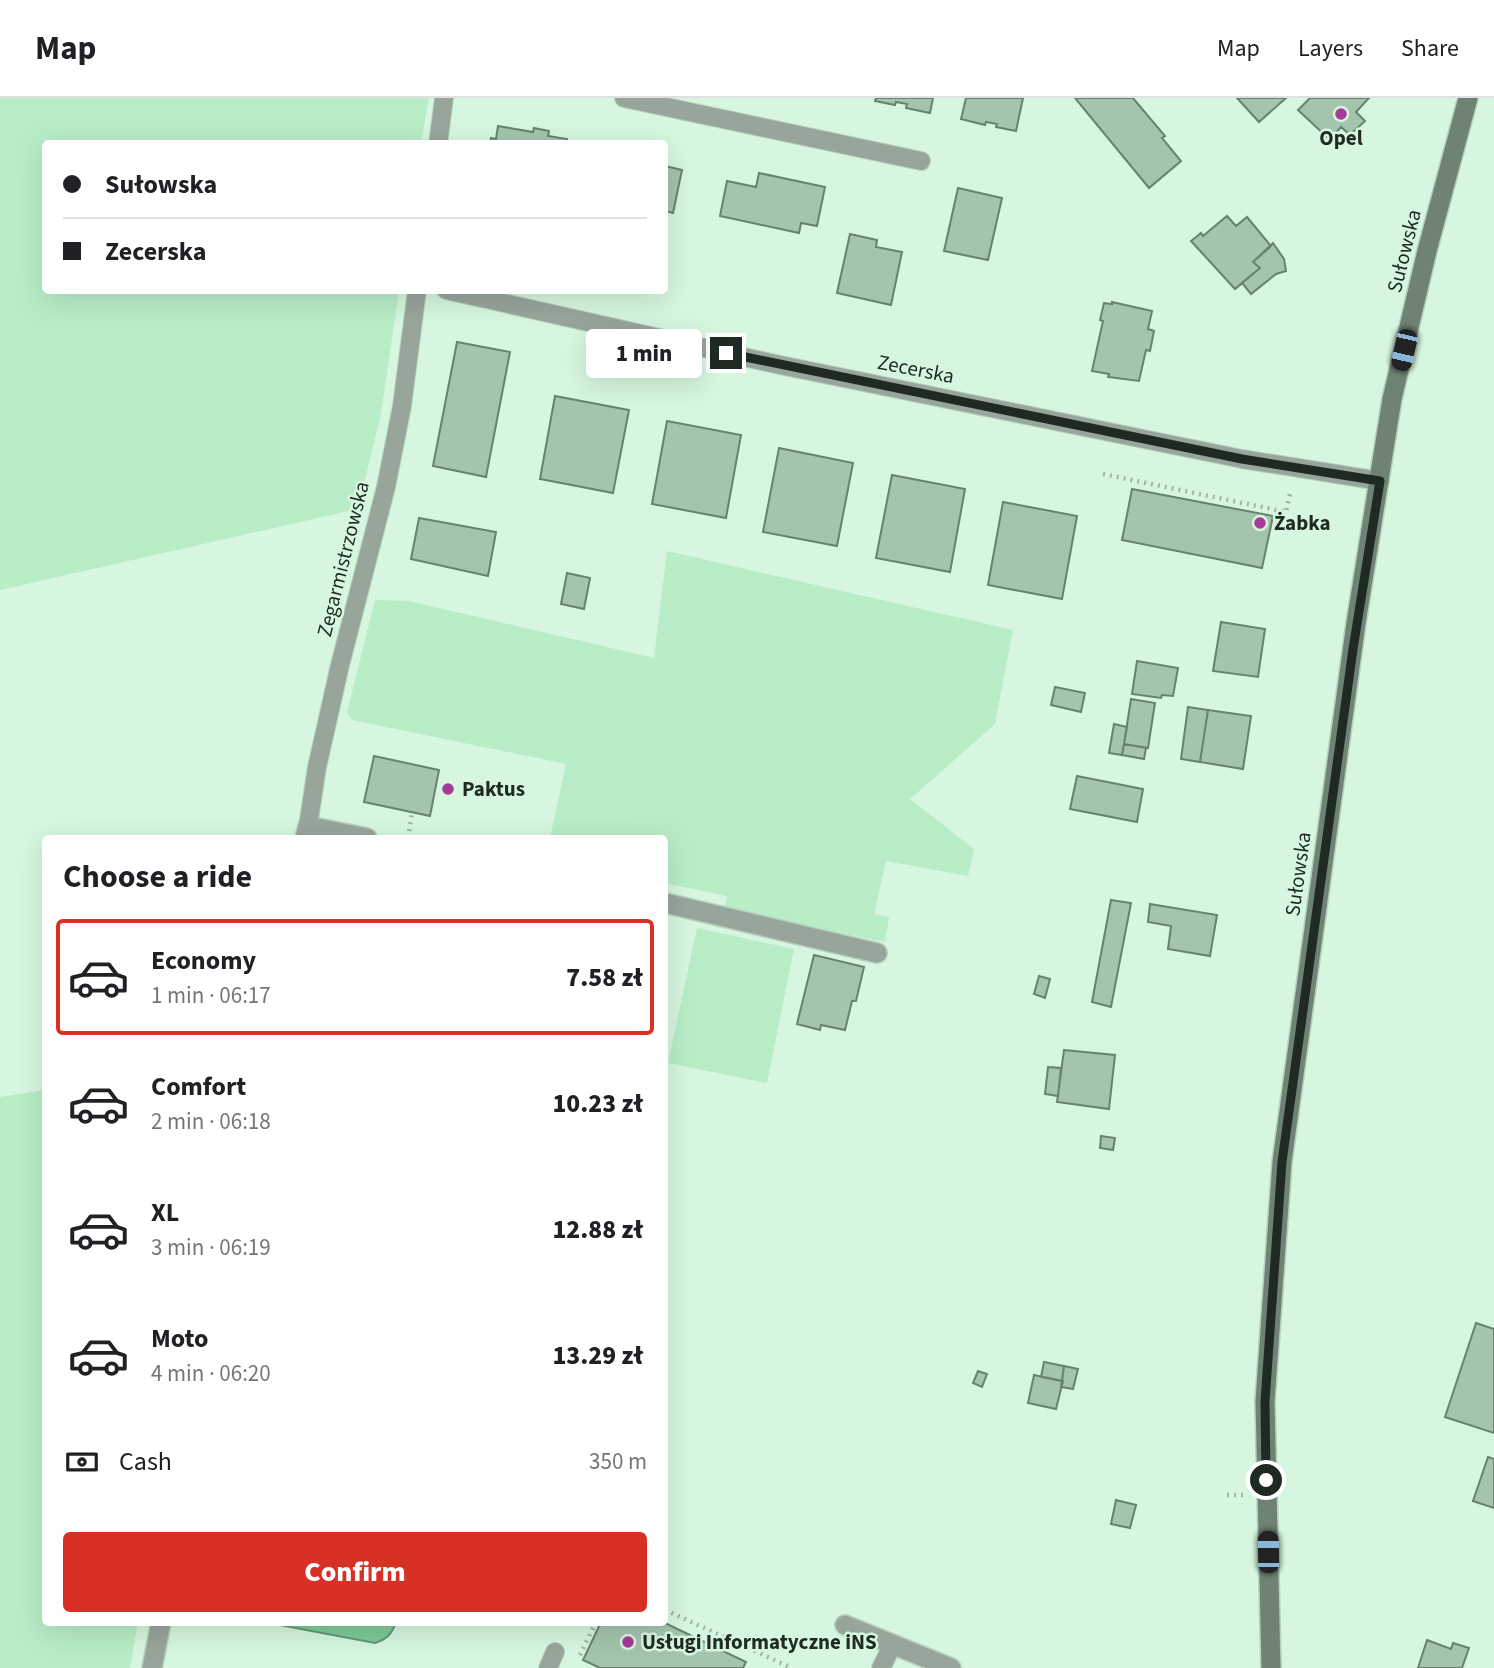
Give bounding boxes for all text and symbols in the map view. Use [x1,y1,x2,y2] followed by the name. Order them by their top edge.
[35,25,96,72] text: Map
[1217,31,1260,66] text: Map
[1298,31,1363,66] text: Layers
[1401,31,1459,66] text: Share
[1333,106,1349,122] marker: Opel
[1319,123,1363,153] place label: Opel
[105,166,217,203] text: Sułowska
[1379,206,1429,296] street label: Sułowska
[105,233,206,270] text: Zecerska
[1390,327,1419,373] car
[586,328,702,378] callout: 1 min
[616,337,672,370] text: 1 min
[710,337,742,369] route end
[875,347,957,391] street label: Zecerska
[309,478,377,640] street label: Zegarmistrzowska
[1274,508,1331,538] place label: Żabka
[1252,515,1268,531] marker: Żabka
[462,774,525,804] place label: Paktus
[440,781,456,797] marker: Paktus
[1277,830,1319,918] street label: Sułowska
[63,854,252,900] text: Choose a ride
[151,942,256,979] text: Economy
[67,946,130,1009] icon: car
[566,959,643,996] text: 7.58 zł
[151,979,271,1012] text: 1 min · 06:17
[151,1068,246,1105] text: Comfort
[67,1072,130,1135] icon: car
[552,1085,643,1122] text: 10.23 zł
[151,1105,271,1138] text: 2 min · 06:18
[151,1194,179,1231] text: XL
[67,1198,130,1261] icon: car
[552,1211,643,1248] text: 12.88 zł
[151,1231,271,1264] text: 3 min · 06:19
[151,1320,208,1357] text: Moto
[67,1324,130,1387] icon: car
[552,1337,643,1374] text: 13.29 zł
[151,1357,271,1390] text: 4 min · 06:20
[63,1443,101,1481] icon: cash
[119,1443,172,1480] text: Cash
[589,1445,647,1478] text: 350 m
[1250,1464,1282,1496] route start
[1258,1531,1279,1573] car
[63,1532,647,1612] button: Confirm
[642,1627,877,1657] place label: Usługi Informatyczne iNS
[620,1634,636,1650] marker: Usługi Informatyczne iNS

